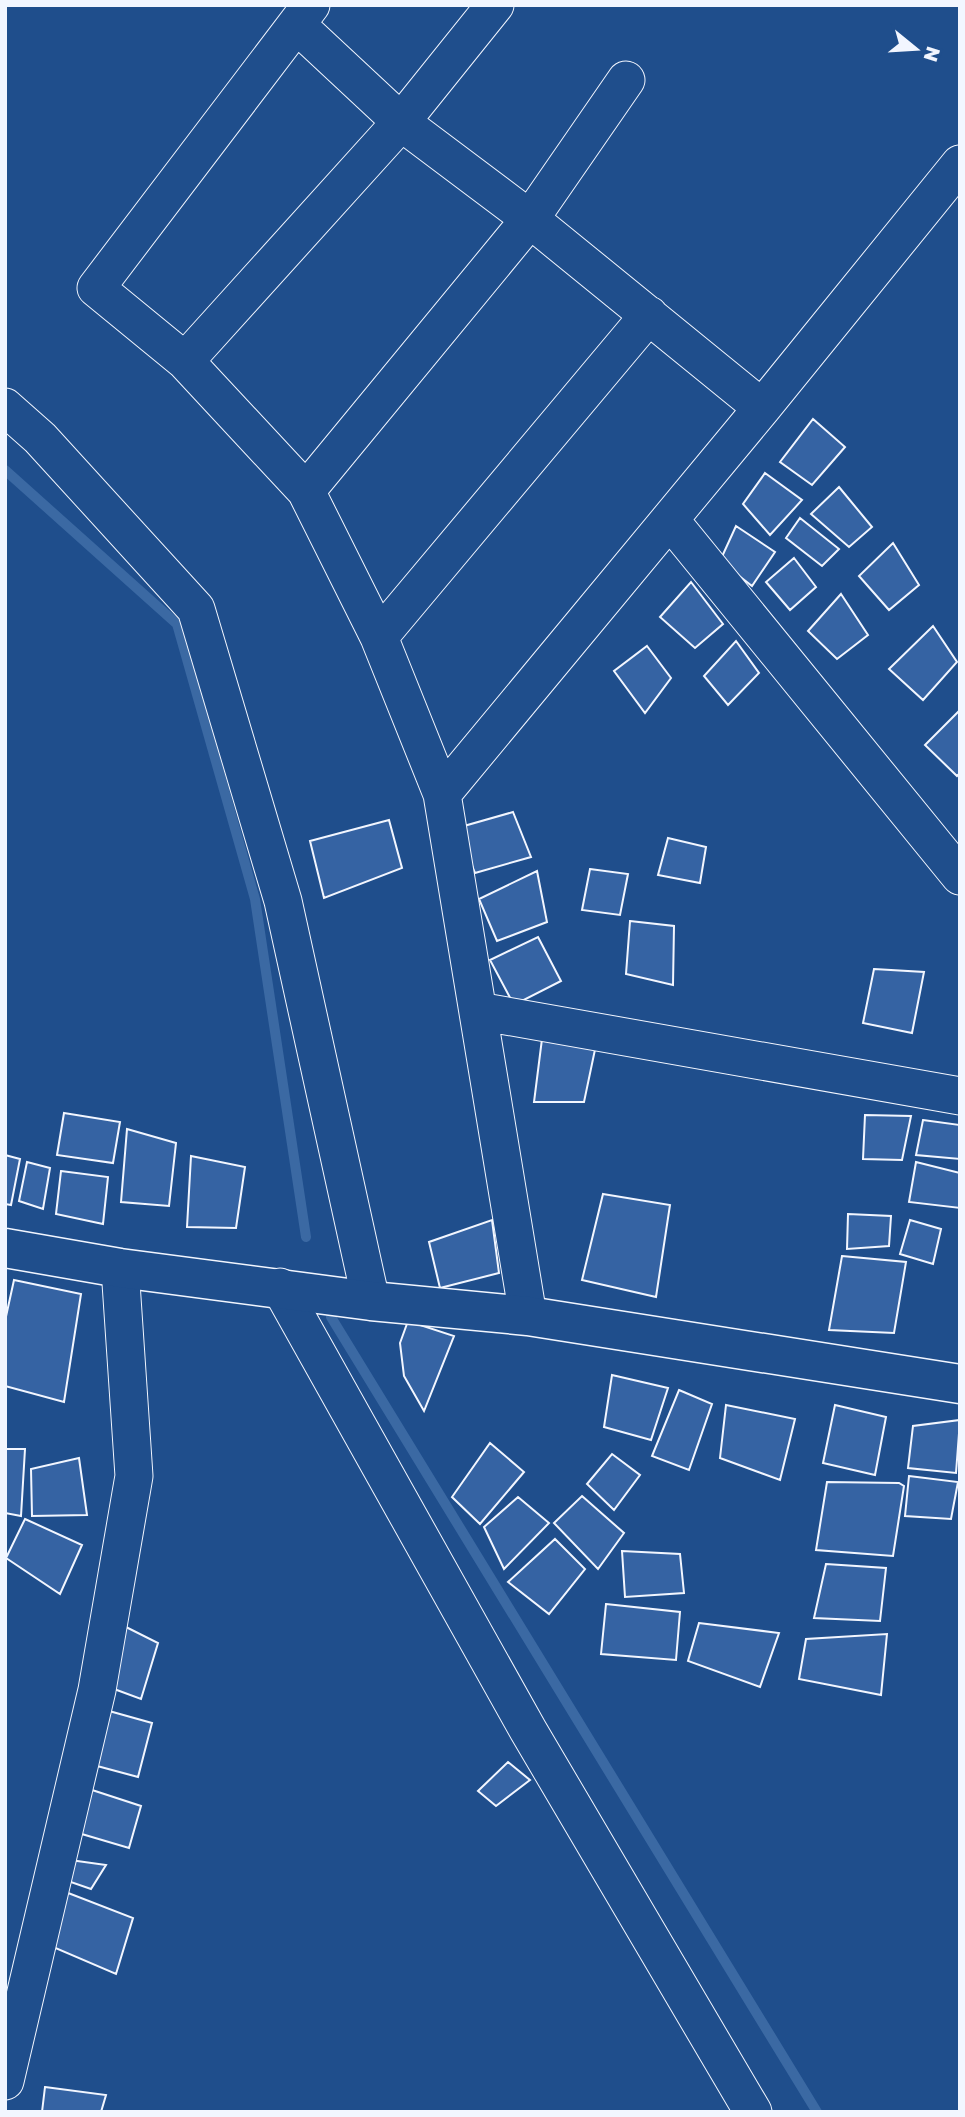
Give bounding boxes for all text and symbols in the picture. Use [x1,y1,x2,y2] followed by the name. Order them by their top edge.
[881,14,951,84] north arrow
[919,44,946,65] text: N

